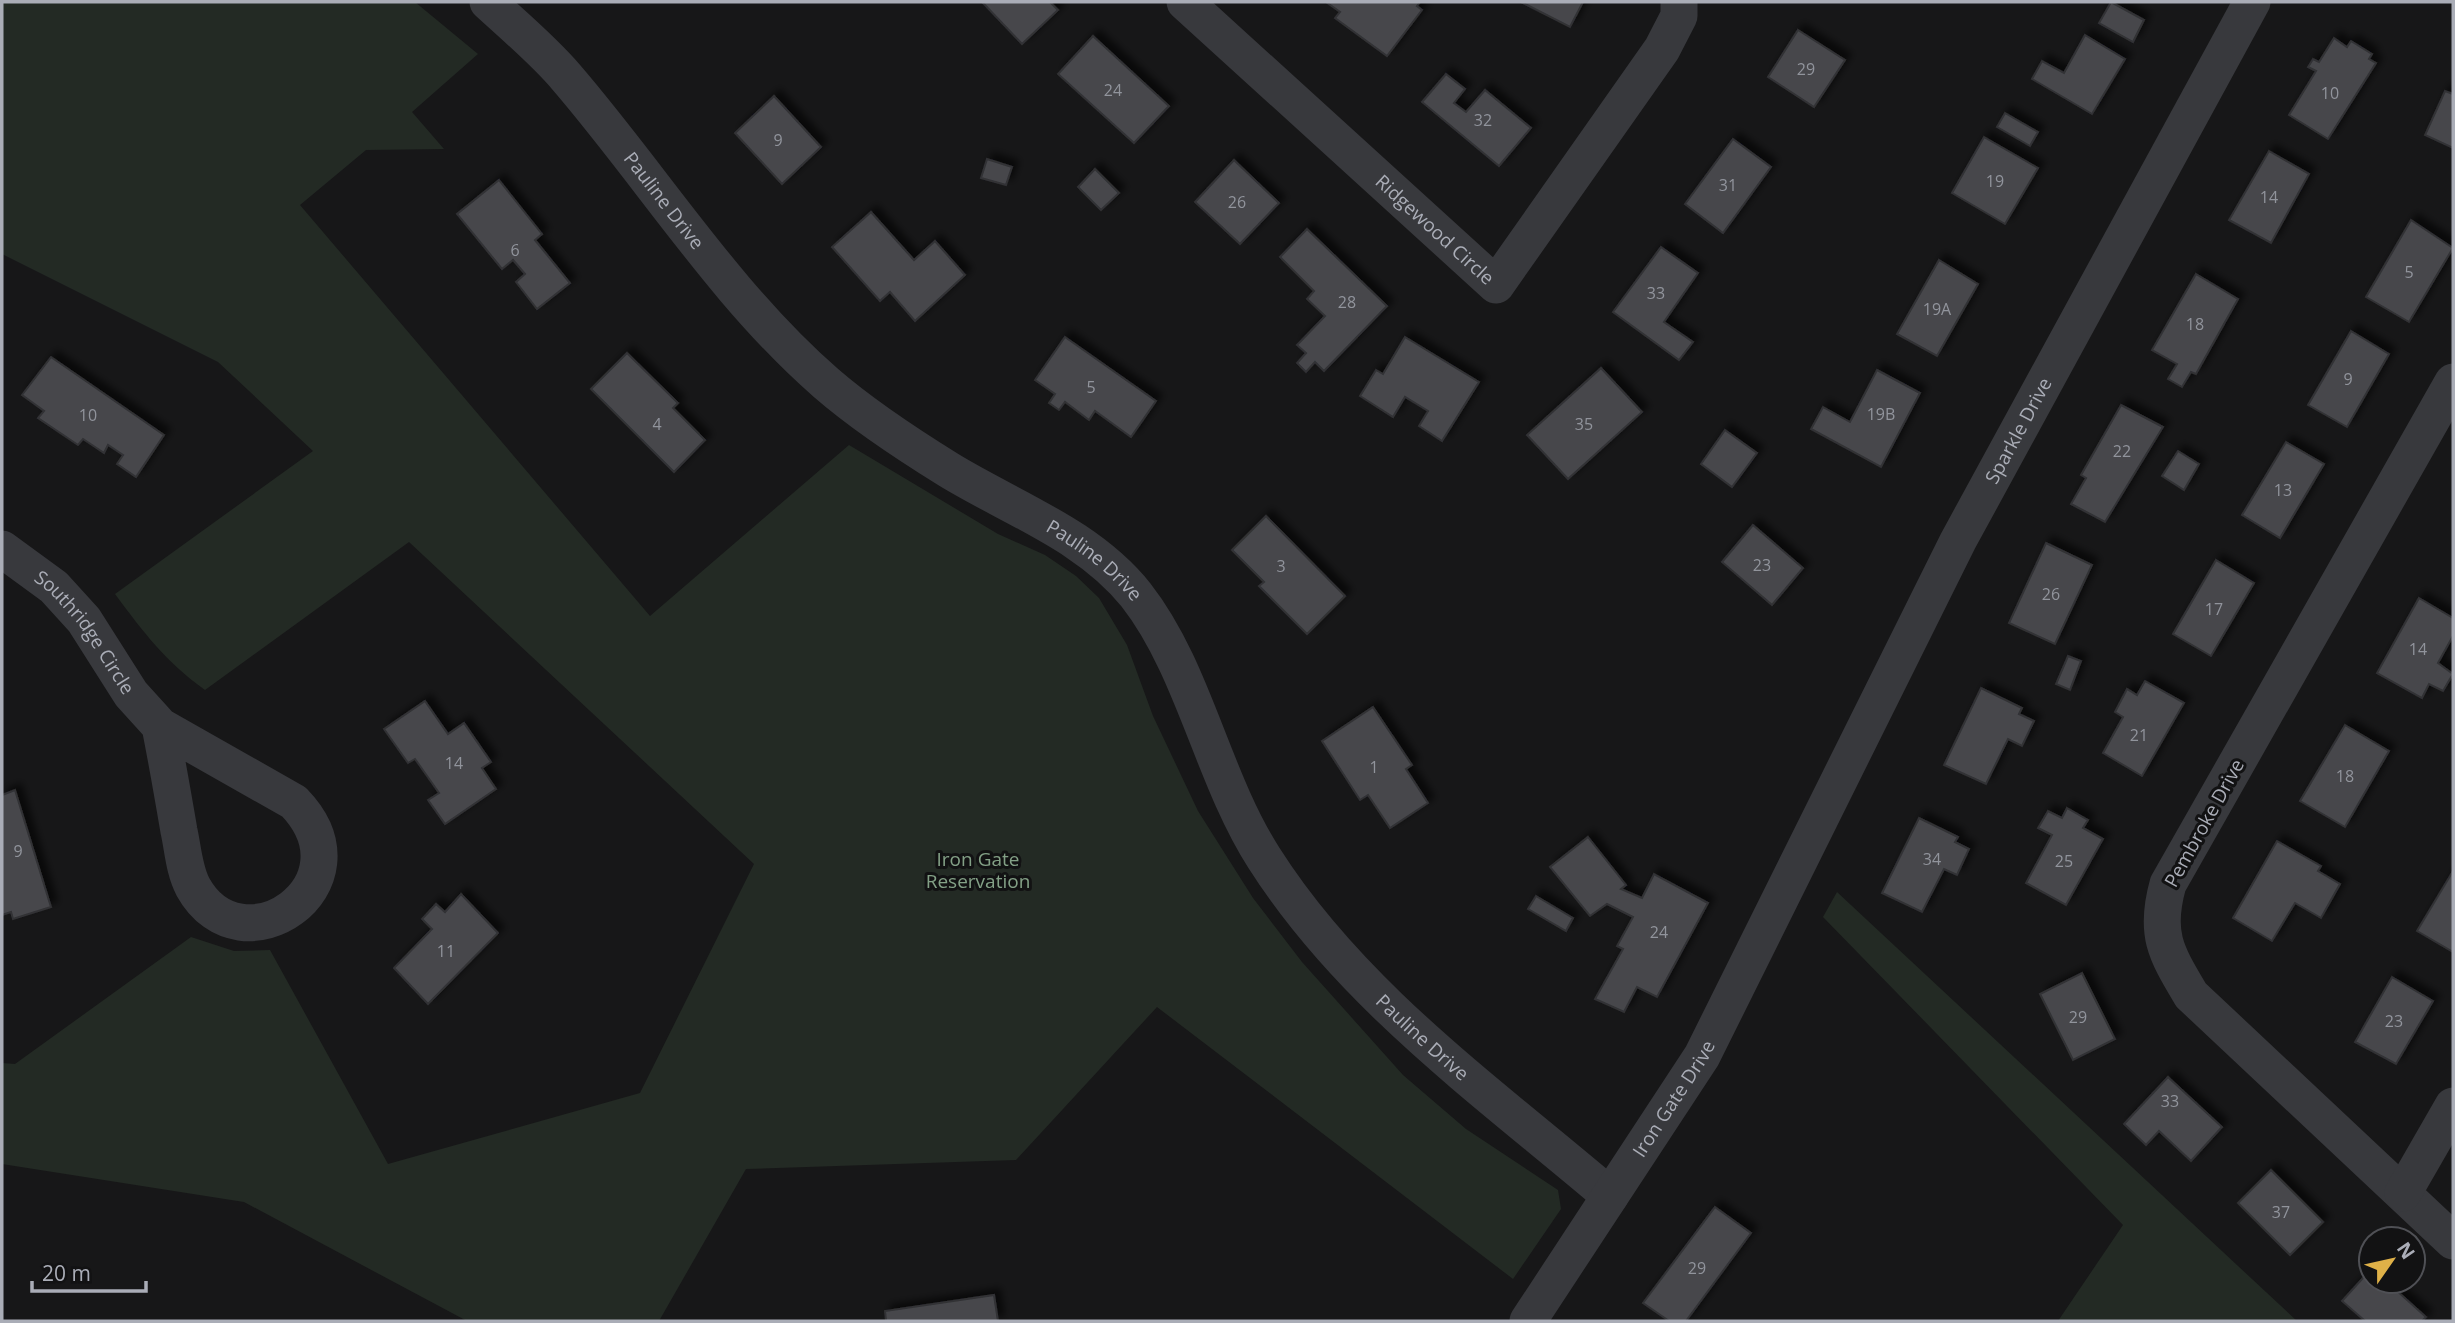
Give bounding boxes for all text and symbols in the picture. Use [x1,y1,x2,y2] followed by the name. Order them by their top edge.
[1797,58,1815,80] house number: 29
[1104,79,1122,101] house number: 24
[2321,82,2339,104] house number: 10
[1474,109,1492,131] house number: 32
[773,129,783,151] house number: 9
[618,146,710,255] street label: Pauline Drive
[1370,169,1500,290] street label: Ridgewood Circle
[1986,170,2004,192] house number: 19
[1719,174,1737,196] house number: 31
[2260,186,2278,208] house number: 14
[1228,191,1246,213] house number: 26
[510,239,520,261] house number: 6
[2404,261,2414,283] house number: 5
[1647,282,1665,304] house number: 33
[1338,291,1356,313] house number: 28
[1923,298,1952,320] house number: 19A
[2186,313,2204,335] house number: 18
[2343,368,2353,390] house number: 9
[1979,373,2058,488] street label: Sparkle Drive
[1086,376,1096,398] house number: 5
[1867,403,1895,425] house number: 19B
[79,404,97,426] house number: 10
[652,413,662,435] house number: 4
[1575,413,1593,435] house number: 35
[2113,440,2131,462] house number: 22
[2274,479,2292,501] house number: 13
[1042,513,1149,606] street label: Pauline Drive
[1753,554,1771,576] house number: 23
[1276,555,1286,577] house number: 3
[29,564,141,699] street label: Southridge Circle
[2042,583,2060,605] house number: 26
[2205,598,2223,620] house number: 17
[2409,638,2427,660] house number: 14
[2130,724,2148,746] house number: 21
[445,752,463,774] house number: 14
[2158,754,2250,892] street label: Pembroke Drive
[1369,756,1379,778] house number: 1
[2336,765,2354,787] house number: 18
[13,840,23,862] house number: 9
[926,846,1030,894] park label: Iron Gate Reservation
[1923,848,1941,870] house number: 34
[2055,850,2073,872] house number: 25
[1650,921,1668,943] house number: 24
[437,940,455,962] house number: 11
[1370,988,1475,1086] street label: Pauline Drive
[2069,1006,2087,1028] house number: 29
[2385,1010,2403,1032] house number: 23
[1626,1036,1721,1162] street label: Iron Gate Drive
[2161,1090,2179,1112] house number: 33
[2272,1201,2290,1223] house number: 37
[2357,1225,2427,1295] north arrow
[2391,1237,2421,1264] text: N
[32,1250,145,1294] scale bar
[1688,1257,1706,1279] house number: 29
[42,1259,91,1287] text: 20 m

